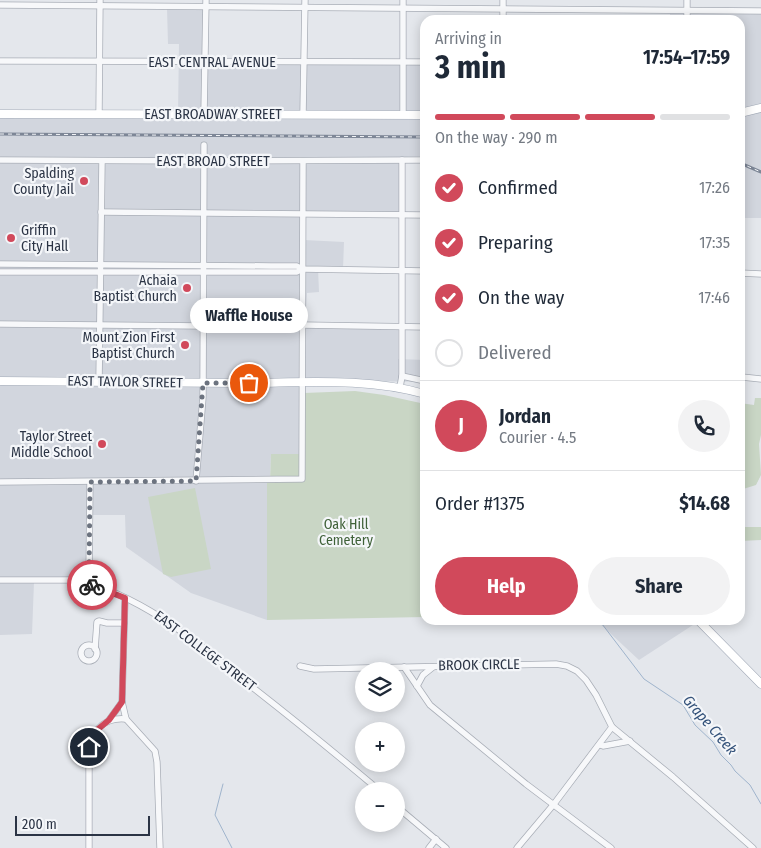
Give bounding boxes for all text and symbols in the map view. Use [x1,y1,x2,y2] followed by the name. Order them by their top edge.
[435,29,502,48] text: Arriving in
[643,46,730,69] text: 17:54–17:59
[435,48,506,86] text: 3 min
[148,54,276,71] street label: EAST CENTRAL AVENUE
[144,106,282,123] street label: EAST BROADWAY STREET
[435,128,558,147] text: On the way · 290 m
[156,153,270,170] street label: EAST BROAD STREET
[13,165,74,198] place label: Spalding County Jail
[435,174,463,202] icon: check
[78,175,90,187] marker: Spalding County Jail
[478,176,558,199] text: Confirmed
[699,178,730,197] text: 17:26
[21,222,69,255] place label: Griffin City Hall
[435,229,463,257] icon: check
[478,231,553,254] text: Preparing
[5,232,17,244] marker: Griffin City Hall
[699,233,730,252] text: 17:35
[94,272,177,305] place label: Achaia Baptist Church
[181,282,193,294] marker: Achaia Baptist Church
[435,284,463,312] icon: check
[478,286,564,309] text: On the way
[698,288,730,307] text: 17:46
[190,298,308,333] callout: Waffle House
[205,306,293,325] text: Waffle House
[82,329,175,362] place label: Mount Zion First Baptist Church
[179,339,191,351] marker: Mount Zion First Baptist Church
[478,341,552,364] text: Delivered
[228,362,270,404] pin
[235,369,263,397] icon: bag
[67,372,183,392] street label: EAST TAYLOR STREET
[678,400,730,452] button: phone
[499,405,551,428] text: Jordan
[458,414,464,437] text: J
[11,428,92,461] place label: Taylor Street Middle School
[499,428,576,447] text: Courier · 4.5
[96,438,108,450] marker: Taylor Street Middle School
[435,492,525,515] text: Order #1375
[679,492,730,515] text: $14.68
[319,516,374,549] park label: Oak Hill Cemetery
[435,557,578,615] button: Help
[588,557,730,615] button: Share
[67,560,117,610] courier
[78,571,106,599] icon: bike
[151,607,260,695] street label: EAST COLLEGE STREET
[438,656,520,674] street label: BROOK CIRCLE
[355,662,405,832] map controls
[355,662,405,712] button: layers
[679,691,741,759] water label: Grape Creek
[355,722,405,772] button: +
[68,726,110,768] pin
[75,733,103,761] icon: home
[355,782,405,832] button: −
[15,813,150,836] scale bar
[22,816,57,833] text: 200 m

